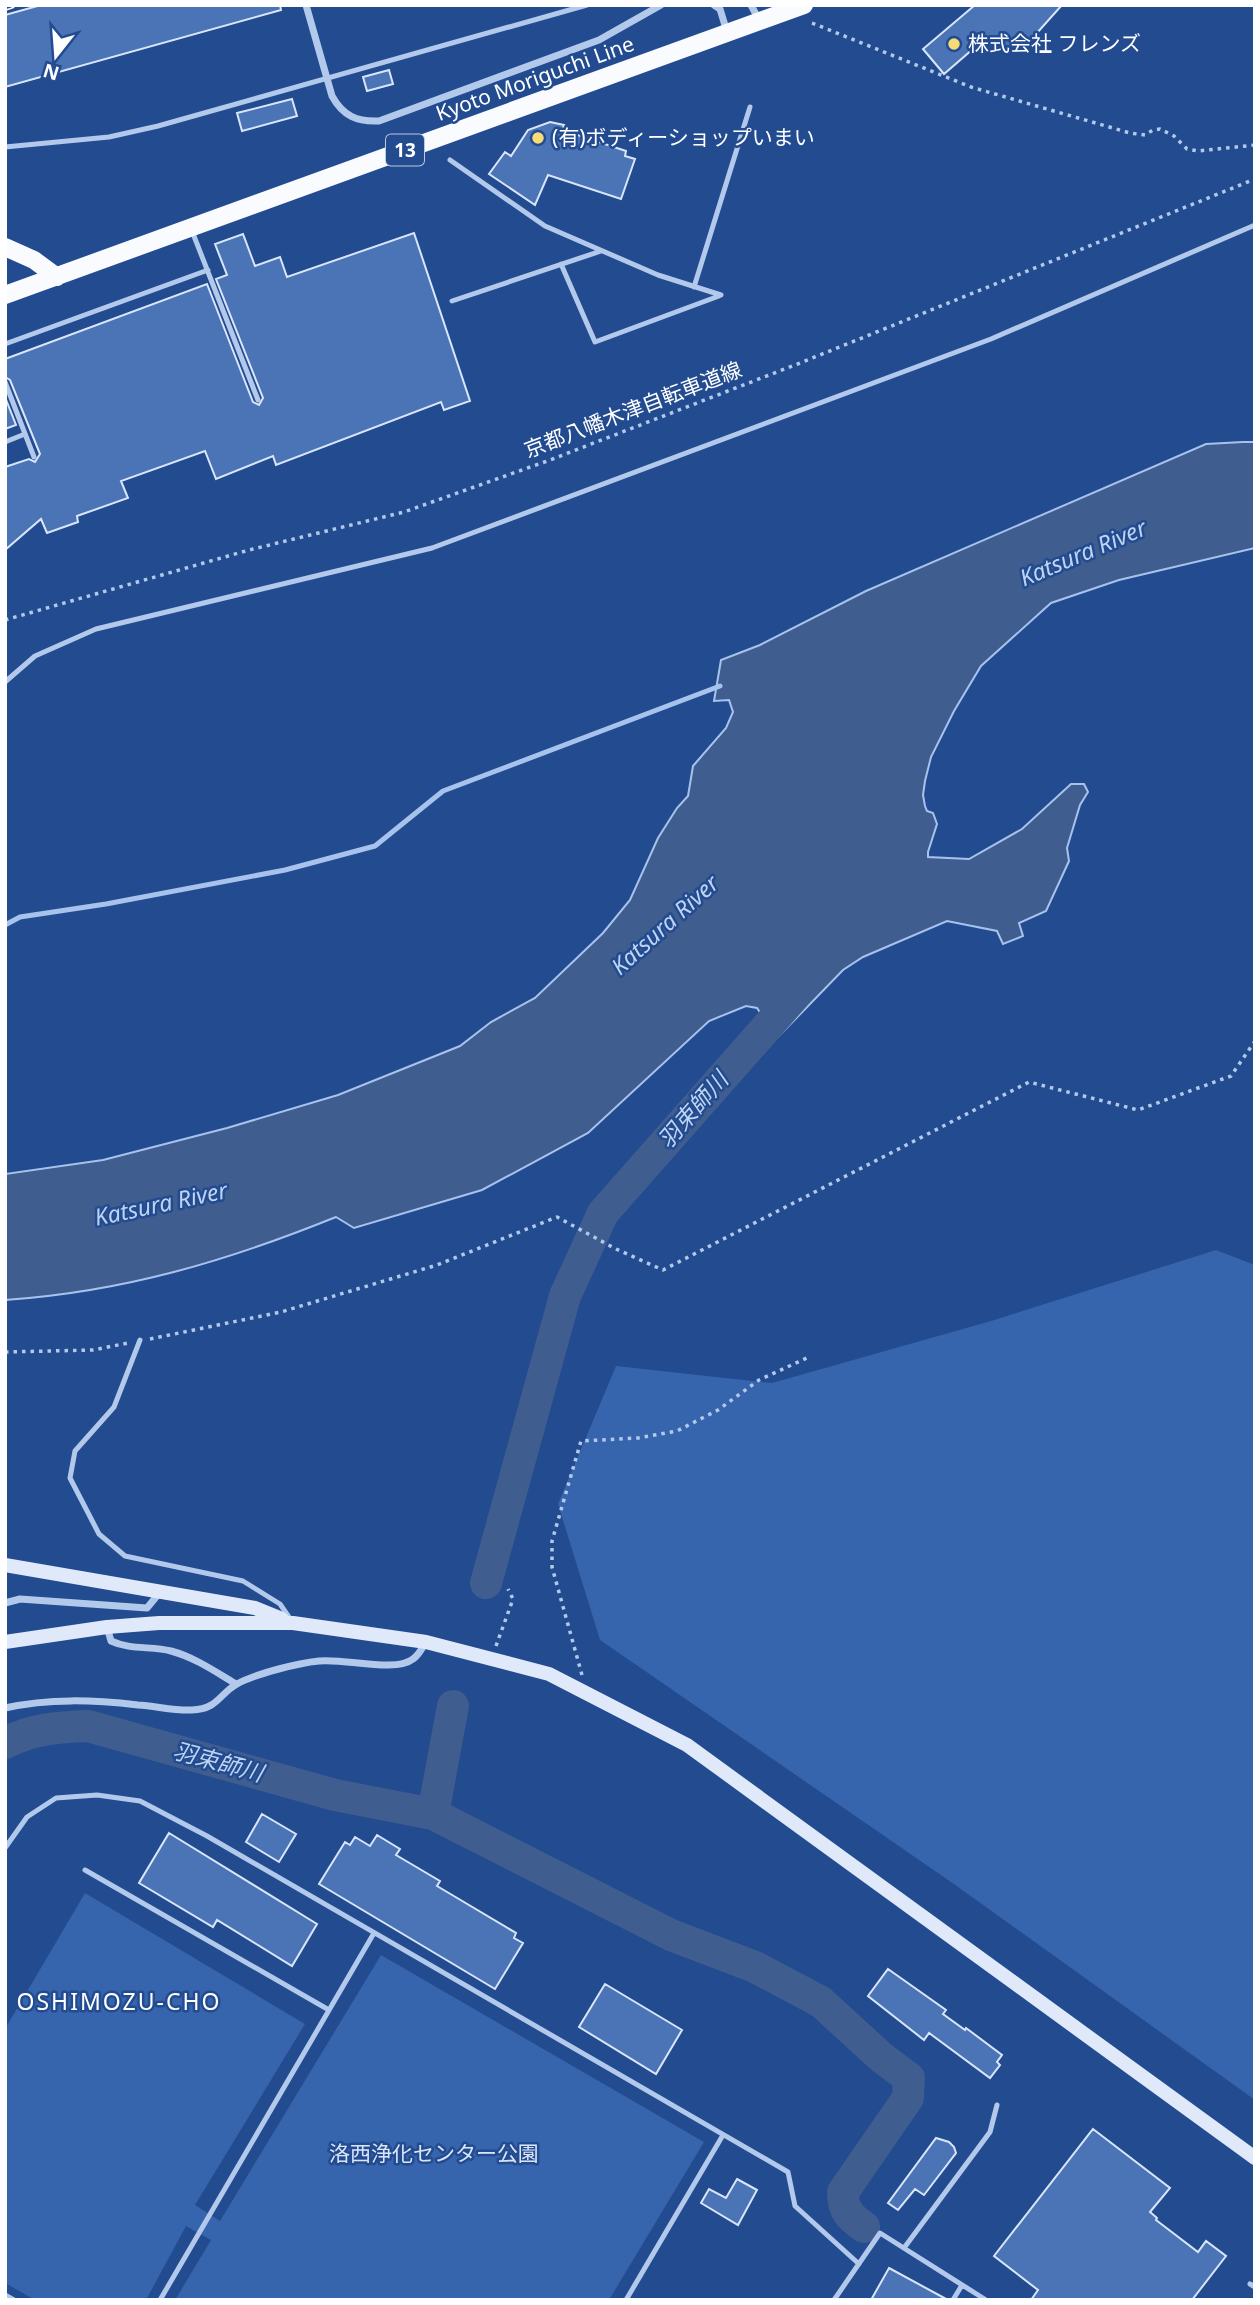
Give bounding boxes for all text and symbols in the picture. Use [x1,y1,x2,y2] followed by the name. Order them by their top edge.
[21,21,91,91] north arrow
[432,29,638,127] street label: Kyoto Moriguchi Line
[968,29,1141,57] place label: 株式会社 フレンズ
[946,36,962,52] marker: 株式会社 フレンズ
[40,58,62,87] text: N
[552,123,815,151] place label: (有)ボディーショップいまい
[530,130,546,146] marker: (有)ボディーショップいまい
[386,134,424,166] road number: 13
[520,355,745,464] street label: 京都八幡木津自転車道線
[1014,511,1152,593] water label: Katsura River
[603,867,726,981] water label: Katsura River
[650,1062,736,1155] water label: 羽束師川
[91,1173,231,1233] water label: Katsura River
[170,1734,270,1789] water label: 羽束師川
[17,1985,221,2017] district label: OSHIMOZU-CHO
[329,2139,539,2167] park label: 洛西浄化センター公園

